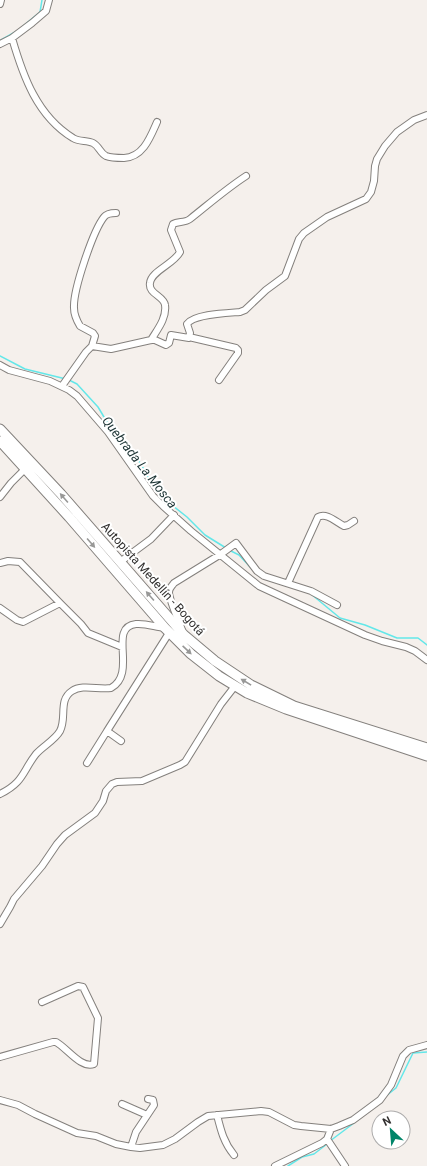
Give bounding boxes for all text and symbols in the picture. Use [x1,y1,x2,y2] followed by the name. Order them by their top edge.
[99,413,180,511] water label: Quebrada La Mosca
[60,493,69,503] one-way arrow
[99,520,207,638] street label: Autopista Medellín - Bogotá
[87,538,96,548] one-way arrow
[145,591,154,601] one-way arrow
[182,646,193,655] one-way arrow
[240,679,252,686] one-way arrow
[371,1110,411,1150] north arrow
[380,1114,393,1129] text: N

